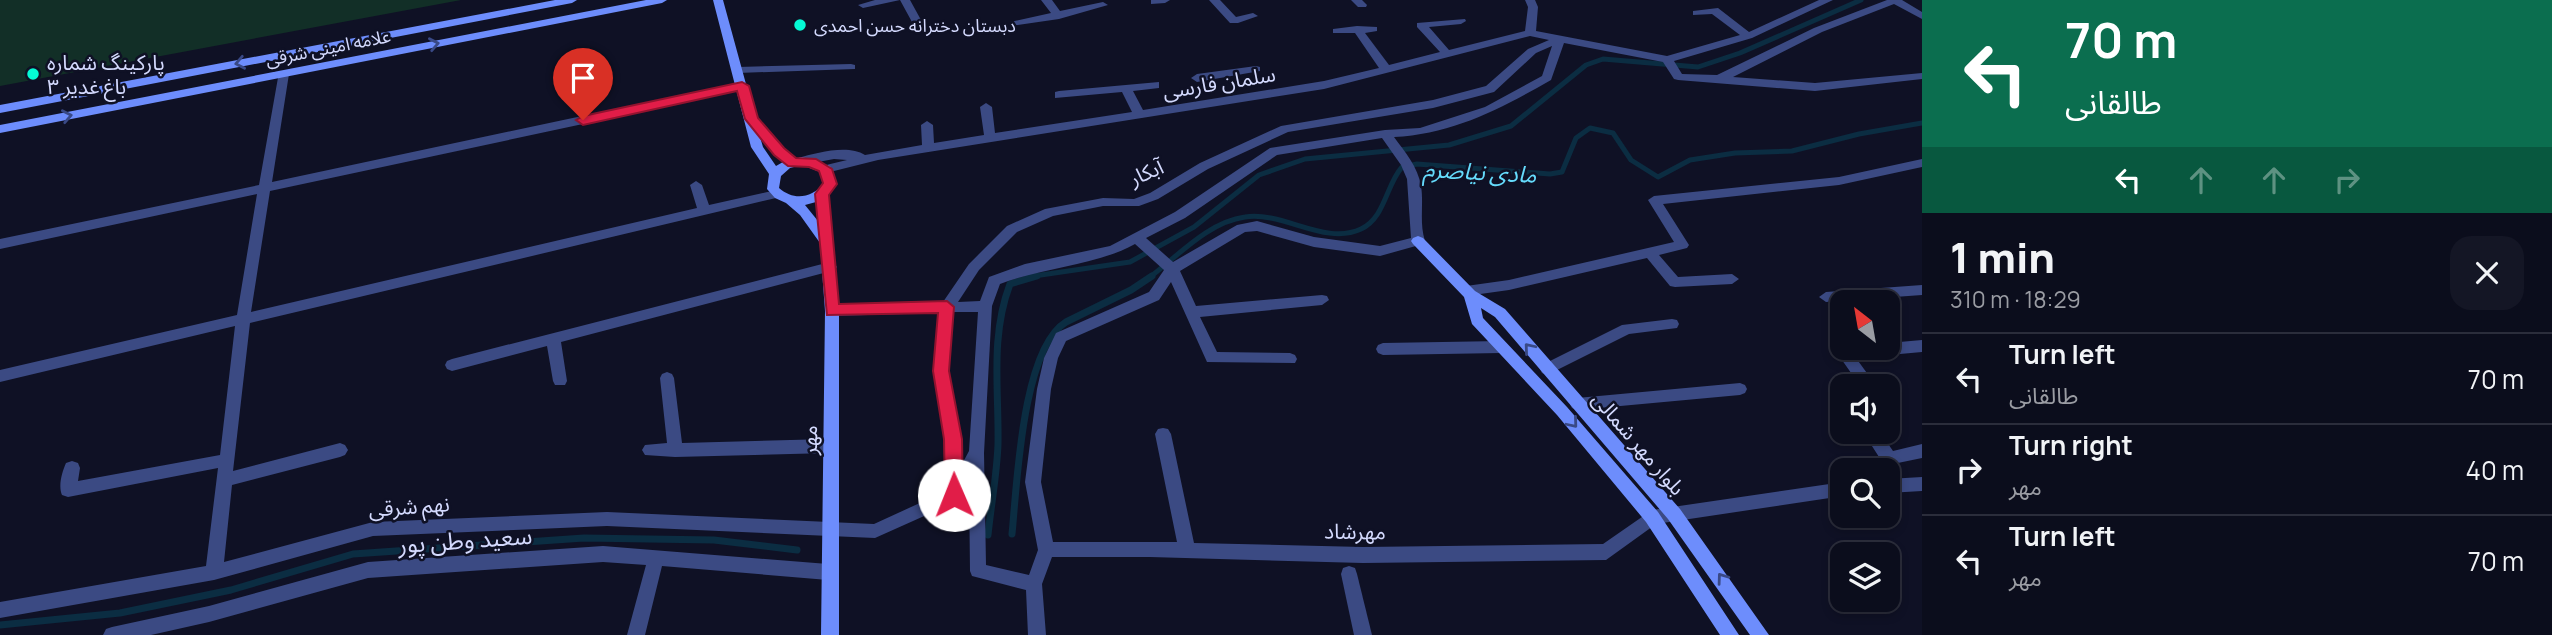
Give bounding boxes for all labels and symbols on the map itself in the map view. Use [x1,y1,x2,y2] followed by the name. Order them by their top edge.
[814,13,1016,37] place label: دبستان دخترانه حسن احمدی
[792,17,808,33] marker: دبستان دخترانه حسن احمدی
[263,23,393,71] street label: علامه امینی شرقی
[429,37,440,52] one-way arrow
[47,48,165,102] place label: پارکینگ شماره ۳ باغ غدیر
[553,48,613,120] pin
[234,54,246,69] one-way arrow
[1160,59,1278,105] street label: سلمان فارسی
[25,66,41,82] marker: پارکینگ شماره ۳ باغ غدیر
[61,109,73,124] one-way arrow
[1123,152,1169,192] street label: آبکار
[1421,152,1537,193] water label: مادی نیاصرم
[1830,290,1900,360] north arrow
[1525,343,1537,356] one-way arrow
[1586,385,1692,501] street label: بلوار مهر شمالی
[1565,415,1577,428] one-way arrow
[795,425,823,456] street label: مهر
[917,458,991,532] position arrow
[367,489,451,525] street label: نهم شرقی
[1324,516,1386,546] street label: مهرشاد
[396,518,533,560] street label: سعید وطن پور
[1718,574,1730,586] one-way arrow

